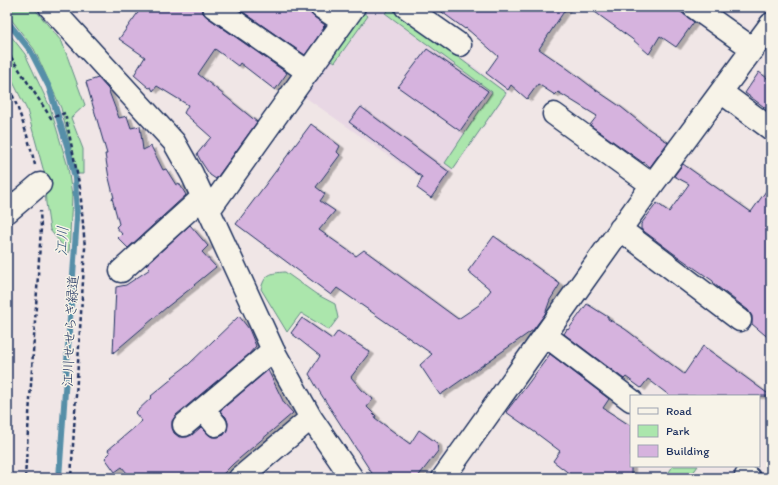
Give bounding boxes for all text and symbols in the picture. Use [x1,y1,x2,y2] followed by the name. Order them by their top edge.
[52,225,72,257] water label: 江川
[59,275,82,387] street label: 江川せせらぎ緑道
[630,395,760,467] legend
[666,404,692,418] text: Road
[666,424,690,438] text: Park
[666,444,710,458] text: Building

